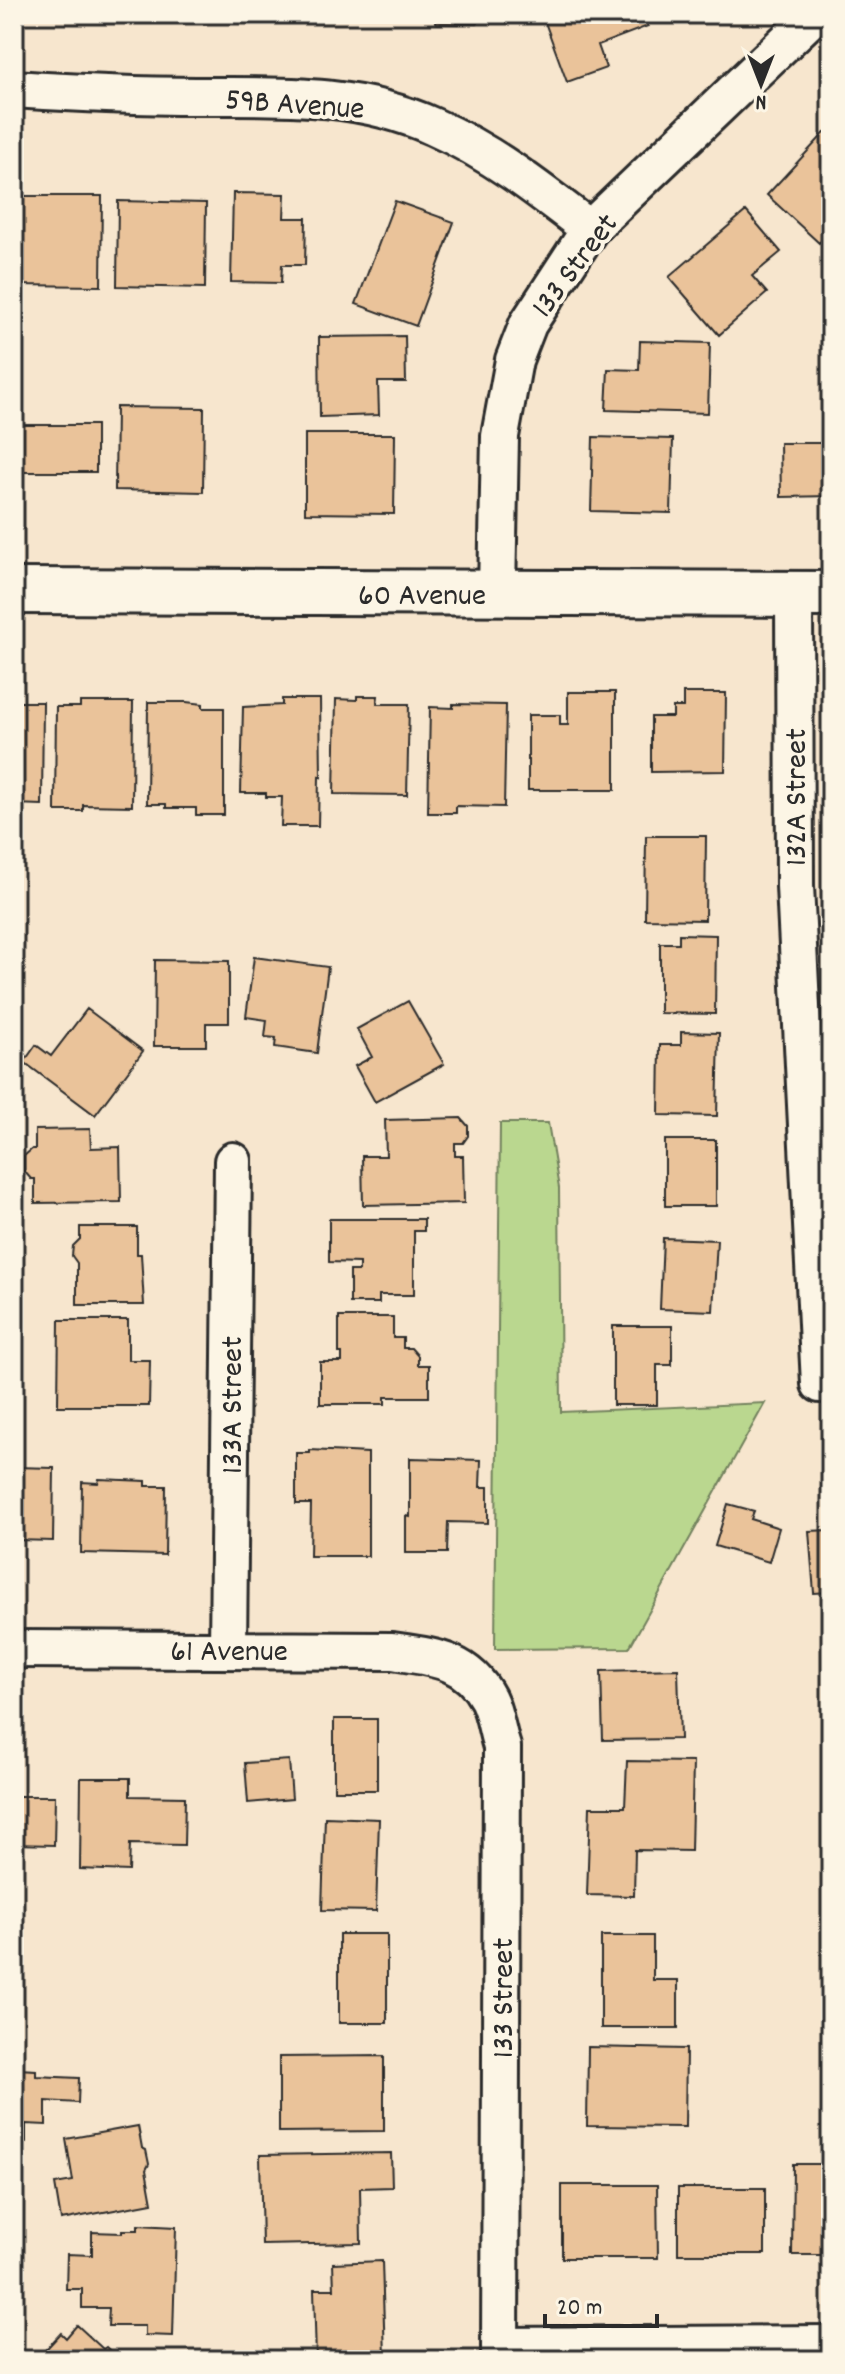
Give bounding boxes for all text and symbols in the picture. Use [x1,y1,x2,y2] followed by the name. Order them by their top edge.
[721,44,801,124] north arrow
[223,79,366,135] street label: 59B Avenue
[755,85,766,116] text: N
[522,205,632,329] street label: 133 Street
[358,575,486,621] street label: 60 Avenue
[776,728,822,866] street label: 132A Street
[212,1336,258,1474] street label: 133A Street
[170,1631,288,1677] street label: 61 Avenue
[483,1938,529,2058] street label: 133 Street
[545,2278,657,2328] scale bar
[557,2292,603,2326] text: 20 m

